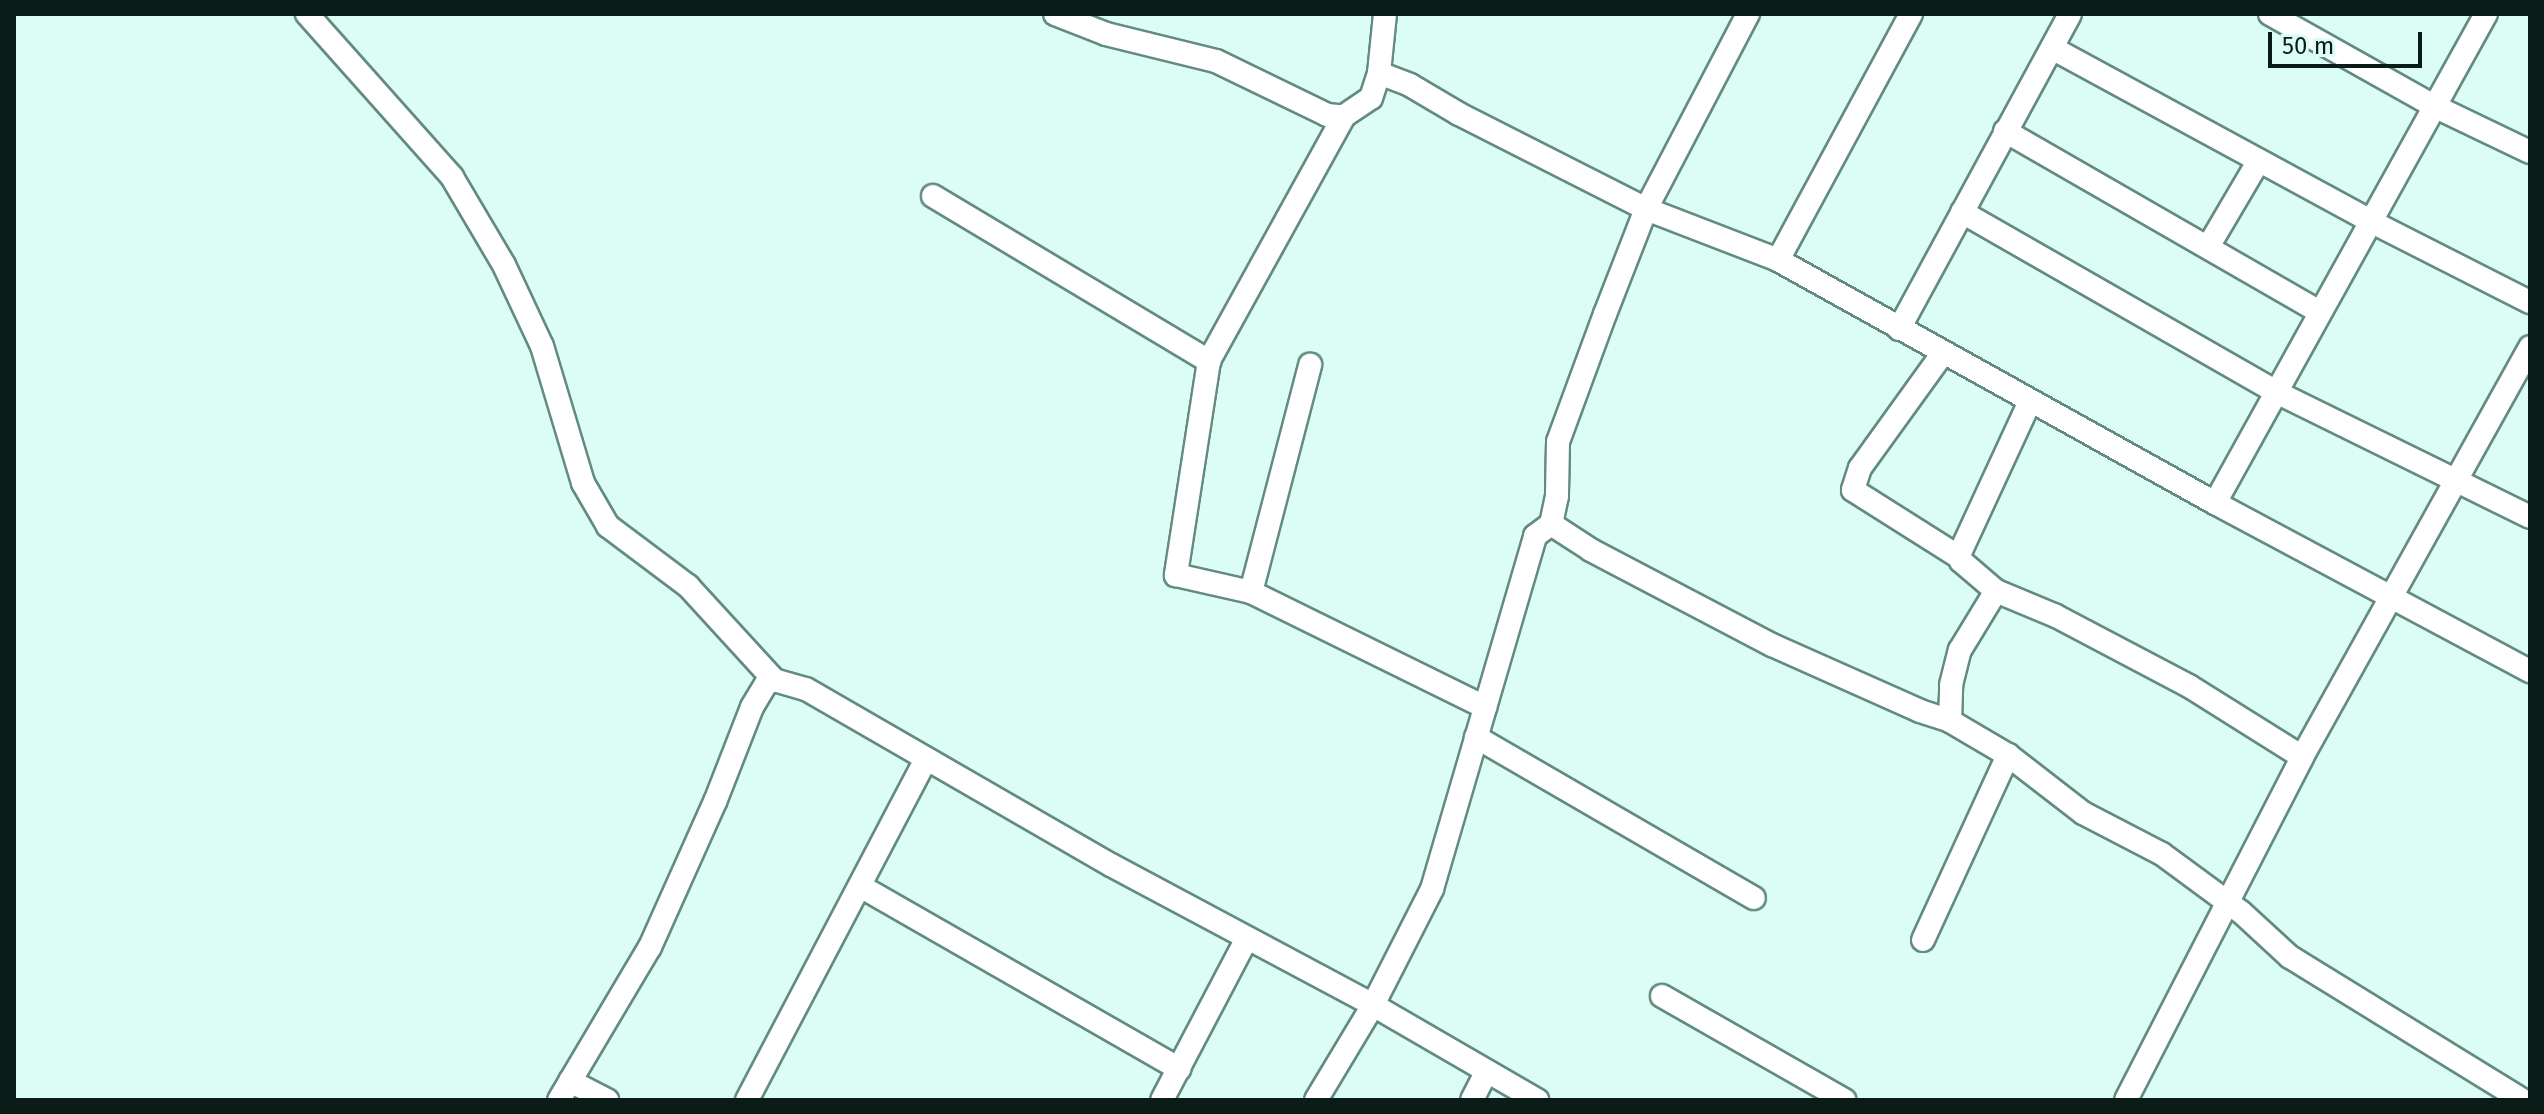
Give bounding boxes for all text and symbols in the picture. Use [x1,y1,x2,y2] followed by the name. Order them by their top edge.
[2272,16,2426,66] scale bar
[2282,32,2334,60] text: 50 m

